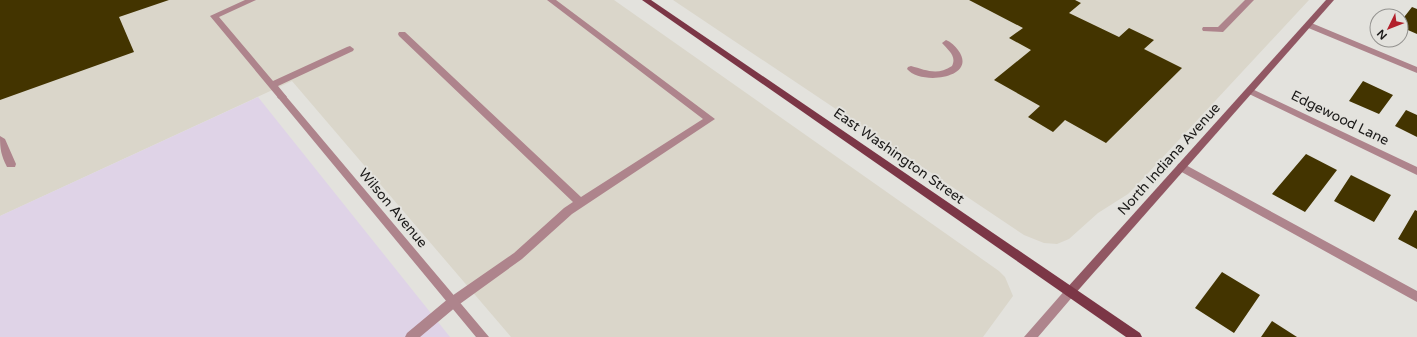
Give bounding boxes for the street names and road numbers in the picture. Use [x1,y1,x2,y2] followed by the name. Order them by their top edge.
[1288,87,1392,149] street label: Edgewood Lane
[1114,99,1224,219] street label: North Indiana Avenue
[830,104,968,208] street label: East Washington Street
[355,165,431,251] street label: Wilson Avenue

